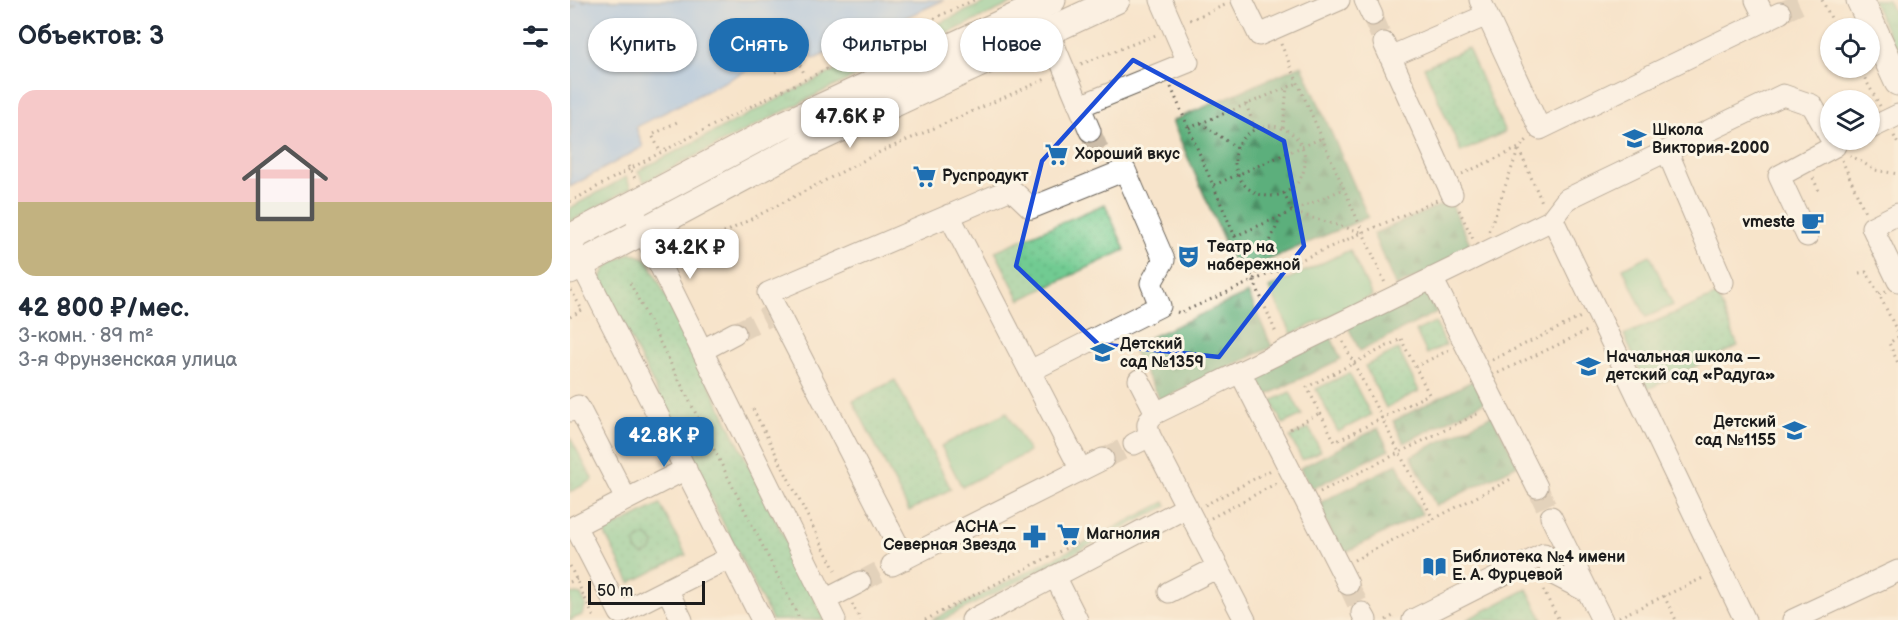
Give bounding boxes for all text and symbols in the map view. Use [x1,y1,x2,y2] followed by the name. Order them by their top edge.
[588,18,697,72] chip: Купить
[709,18,809,72] chip: Снять
[821,18,948,72] chip: Фильтры
[960,18,1063,72] chip: Новое
[1820,18,1880,150] map controls
[1820,18,1880,78] button: locate
[519,20,552,53] icon: filters
[18,21,164,52] text: Объектов: 3
[1820,90,1880,150] button: layers
[795,98,905,149] pin: 47.6K ₽
[815,105,885,129] text: 47.6K ₽
[1652,121,1770,158] place label: Школа Виктория-2000
[1621,126,1647,152] school or university icon: Школа Виктория-2000
[231,129,339,237] icon: home
[1044,141,1070,167] supermarket icon: Хороший вкус
[1074,145,1180,164] place label: Хороший вкус
[911,163,937,189] supermarket icon: Руспродукт
[942,167,1029,186] place label: Руспродукт
[1800,209,1826,235] cafe icon: vmeste
[1741,213,1795,232] place label: vmeste
[635,229,745,280] pin: 34.2K ₽
[655,236,725,260] text: 34.2K ₽
[1207,238,1301,275] place label: Театр на набережной
[1176,243,1202,269] theatre icon: Театр на набережной
[18,293,189,324] text: 42 800 ₽/мес.
[18,324,154,348] text: 3-комн. · 89 m²
[1120,335,1204,372] place label: Детский сад №1359
[1089,340,1115,366] school or university icon: Детский сад №1359
[18,348,237,372] text: 3-я Фрунзенская улица
[1605,348,1776,385] place label: Начальная школа — детский сад «Радуга»
[1575,353,1601,379] school or university icon: Начальная школа — детский сад «Радуга»
[1695,413,1776,450] place label: Детский сад №1155
[609,417,719,468] pin: 42.8K ₽
[1781,418,1807,444] school or university icon: Детский сад №1155
[629,424,699,448] text: 42.8K ₽
[883,518,1017,555] place label: АСНА — Северная Звезда
[1055,521,1081,547] supermarket icon: Магнолия
[1021,523,1047,549] pharmacy icon: АСНА — Северная Звезда
[1086,525,1160,544] place label: Магнолия
[1452,548,1625,585] place label: Библиотека №4 имени Е. А. Фурцевой
[1421,553,1447,579] library icon: Библиотека №4 имени Е. А. Фурцевой
[588,578,705,606] scale bar
[597,582,633,601] text: 50 m

